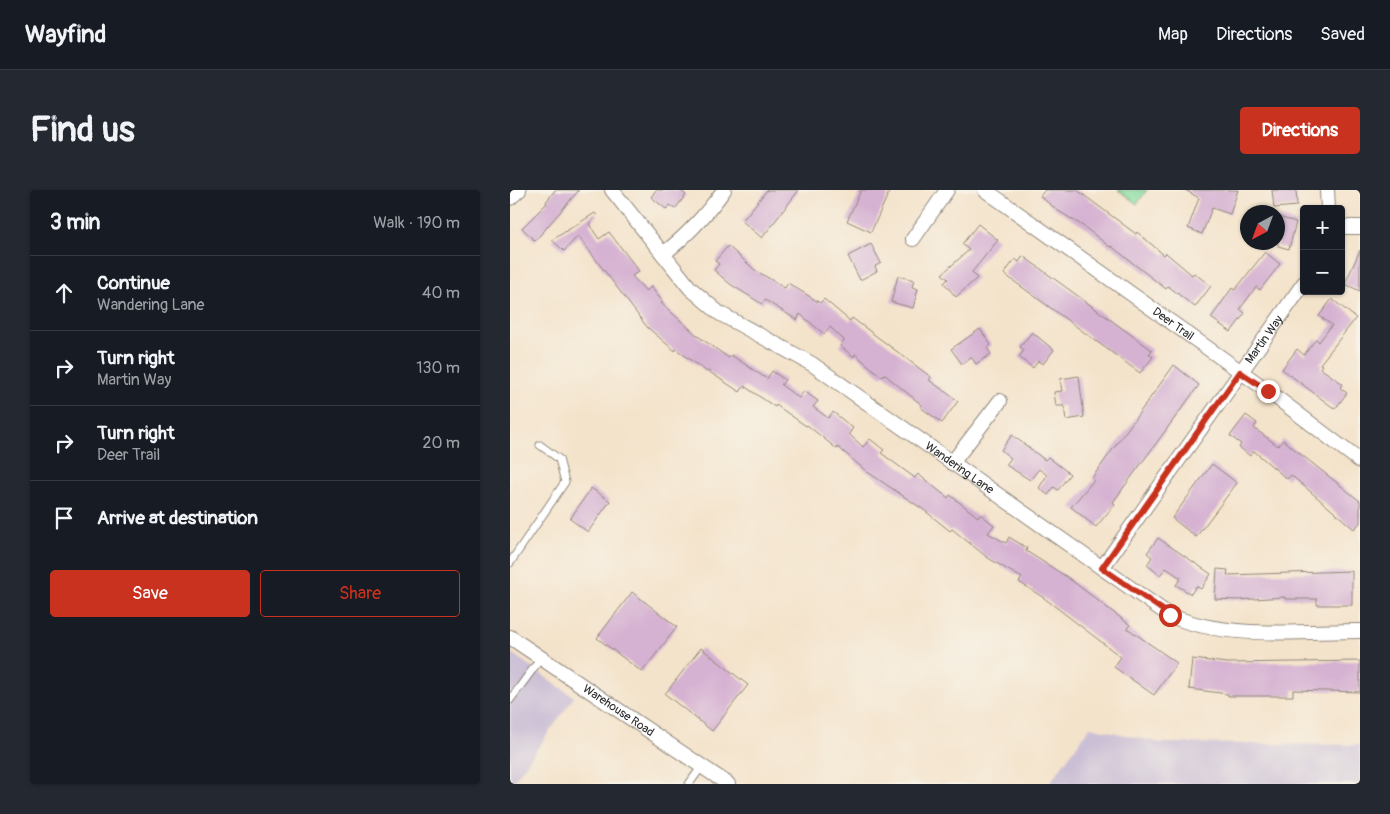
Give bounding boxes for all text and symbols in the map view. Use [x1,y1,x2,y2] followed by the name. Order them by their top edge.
[25,20,106,49] text: Wayfind
[1158,23,1188,46] text: Map
[1216,23,1292,46] text: Directions
[1320,23,1365,46] text: Saved
[1240,107,1360,154] button: Directions
[30,108,135,152] text: Find us
[1240,205,1285,250] north arrow
[1300,205,1345,295] map controls
[1300,205,1345,250] button: +
[50,209,100,236] text: 3 min
[373,213,460,233] text: Walk · 190 m
[1300,250,1345,295] button: −
[97,271,170,295] text: Continue
[50,279,78,307] icon: ahead
[422,283,460,303] text: 40 m
[97,295,204,315] text: Wandering Lane
[1150,304,1197,344] street label: Deer Trail
[1242,312,1286,367] street label: Martin Way
[97,346,175,370] text: Turn right
[50,354,78,382] icon: right
[416,358,460,378] text: 130 m
[97,370,171,390] text: Martin Way
[1257,380,1280,403] route end
[97,421,175,445] text: Turn right
[50,429,78,457] icon: right
[422,433,460,453] text: 20 m
[922,438,997,497] street label: Wandering Lane
[97,445,160,465] text: Deer Trail
[50,504,78,532] icon: arrive
[97,506,258,530] text: Arrive at destination
[50,570,250,617] button: Save
[260,570,460,617] button: Share
[1159,604,1182,627] route start
[580,681,657,740] street label: Warehouse Road

